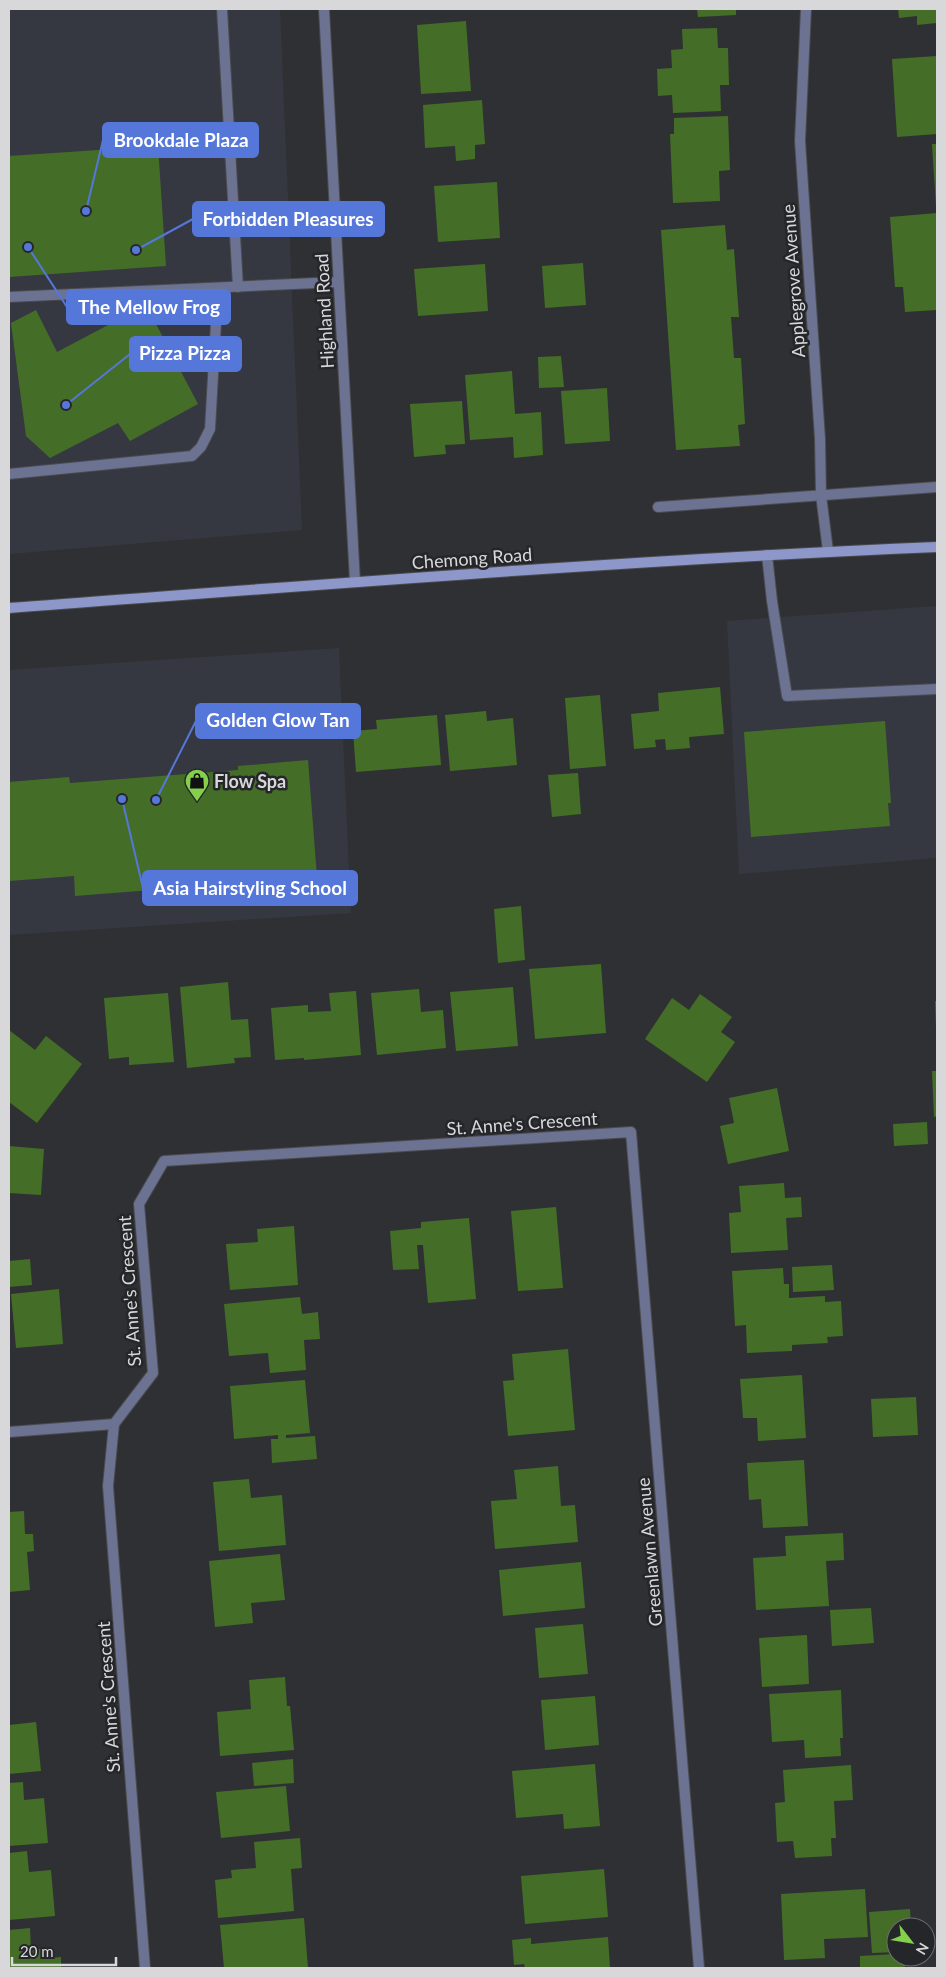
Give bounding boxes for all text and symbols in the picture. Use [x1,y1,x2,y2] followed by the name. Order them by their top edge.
[103,123,258,157] callout: Brookdale Plaza
[113,128,249,151] text: Brookdale Plaza
[193,202,384,236] callout: Forbidden Pleasures
[777,204,809,358] street label: Applegrove Avenue
[202,207,374,230] text: Forbidden Pleasures
[310,253,338,369] street label: Highland Road
[67,290,230,324] callout: The Mellow Frog
[78,295,220,318] text: The Mellow Frog
[130,337,241,371] callout: Pizza Pizza
[139,341,231,364] text: Pizza Pizza
[411,543,533,573] street label: Chemong Road
[196,704,360,738] callout: Golden Glow Tan
[206,708,350,731] text: Golden Glow Tan
[184,768,210,802] shop icon: Flow Spa
[214,770,286,792] place label: Flow Spa
[143,871,357,905] callout: Asia Hairstyling School
[152,876,347,899] text: Asia Hairstyling School
[446,1107,599,1139] street label: St. Anne's Crescent
[113,1214,145,1367] street label: St. Anne's Crescent
[632,1477,666,1627] street label: Greenlawn Avenue
[92,1620,124,1773] street label: St. Anne's Crescent
[886,1917,936,1967] north arrow
[12,1934,116,1966] scale bar
[913,1940,933,1958] text: N
[20,1942,54,1960] text: 20 m

